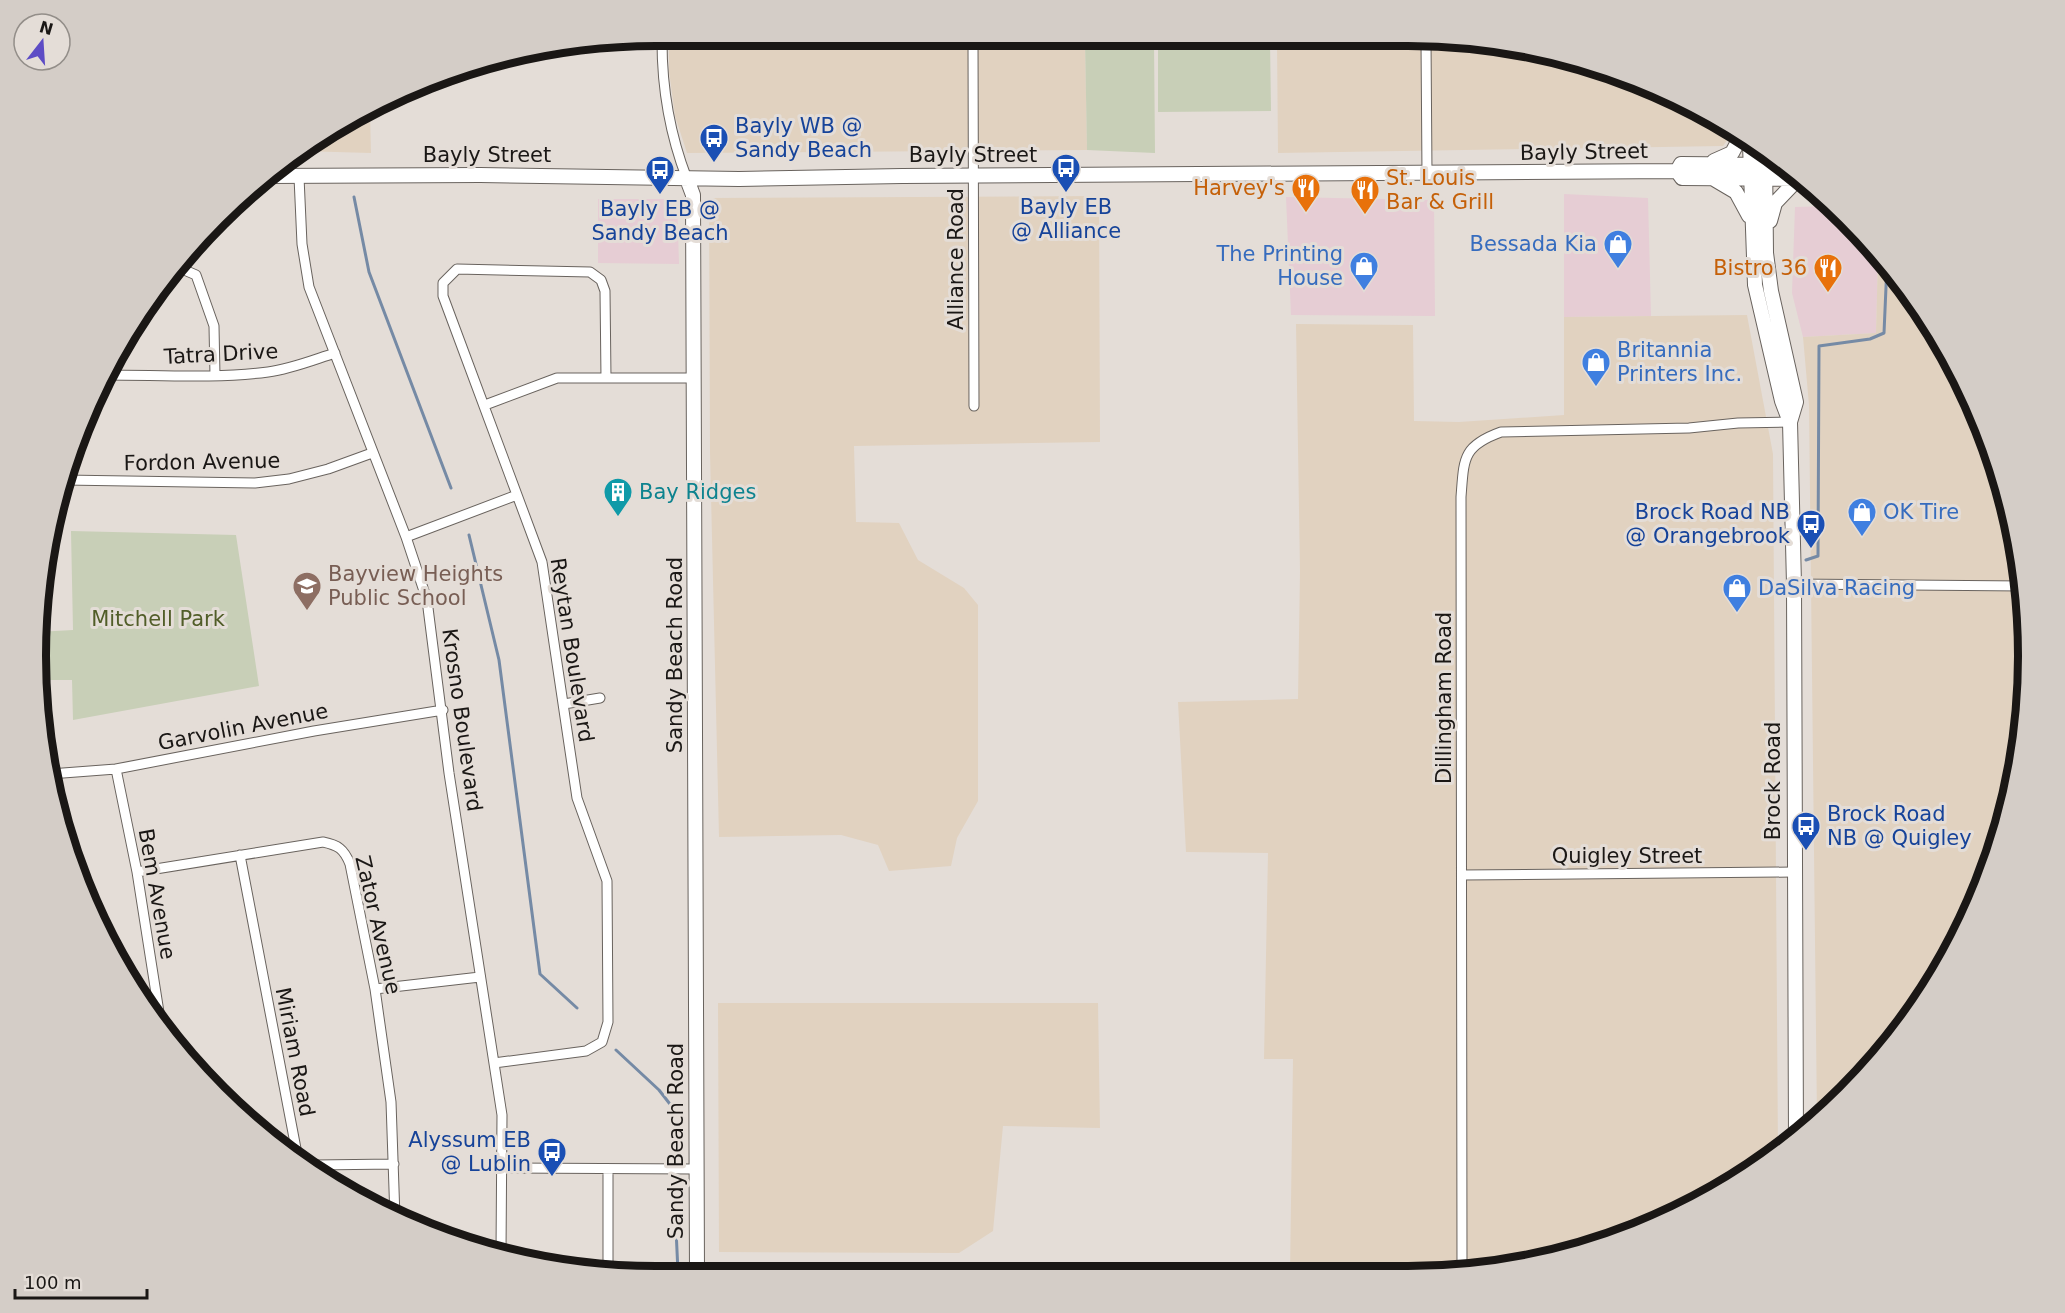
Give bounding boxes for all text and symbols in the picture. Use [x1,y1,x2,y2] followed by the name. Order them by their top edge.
[12,12,72,72] north arrow
[37,17,55,39] text: N
[735,114,872,162] place label: Bayly WB @ Sandy Beach
[698,122,730,164] bus stop icon: Bayly WB @ Sandy Beach
[1520,139,1648,165] street label: Bayly Street
[423,143,551,167] street label: Bayly Street
[909,143,1037,167] street label: Bayly Street
[1050,152,1082,194] bus stop icon: Bayly EB @ Alliance
[644,154,676,196] bus stop icon: Bayly EB @ Sandy Beach
[1386,166,1494,214] place label: St. Louis Bar & Grill
[1290,172,1322,214] restaurant icon: Harvey's
[1349,174,1381,216] restaurant icon: St. Louis Bar & Grill
[1193,176,1285,200] place label: Harvey's
[944,188,968,330] street label: Alliance Road
[1011,195,1121,243] place label: Bayly EB @ Alliance
[592,197,729,245] place label: Bayly EB @ Sandy Beach
[1602,228,1634,270] shop icon: Bessada Kia
[1470,232,1597,256] place label: Bessada Kia
[1215,242,1343,290] place label: The Printing House
[1348,250,1380,292] shop icon: The Printing House
[1812,252,1844,294] restaurant icon: Bistro 36
[1713,256,1807,280] place label: Bistro 36
[1617,338,1742,386] place label: Britannia Printers Inc.
[162,339,279,369] street label: Tatra Drive
[1580,346,1612,388] shop icon: Britannia Printers Inc.
[123,449,281,475] street label: Fordon Avenue
[602,476,634,518] building icon: Bay Ridges
[639,480,756,504] place label: Bay Ridges
[1846,496,1878,538] shop icon: OK Tire
[1625,500,1791,548] place label: Brock Road NB @ Orangebrook
[1883,500,1959,524] place label: OK Tire
[1795,508,1827,550] bus stop icon: Brock Road NB @ Orangebrook
[546,556,598,744] street label: Reytan Boulevard
[663,557,687,753] street label: Sandy Beach Road
[328,562,503,610] place label: Bayview Heights Public School
[291,570,323,612] school or university icon: Bayview Heights Public School
[1721,572,1753,614] shop icon: DaSilva Racing
[1758,576,1915,600] place label: DaSilva Racing
[91,607,226,631] park label: Mitchell Park
[1432,612,1456,784] street label: Dillingham Road
[437,627,487,813] street label: Krosno Boulevard
[156,699,330,755] street label: Garvolin Avenue
[1761,722,1785,840] street label: Brock Road
[1827,802,1972,850] place label: Brock Road NB @ Quigley
[1790,810,1822,852] bus stop icon: Brock Road NB @ Quigley
[134,827,180,961] street label: Bem Avenue
[1552,844,1702,868] street label: Quigley Street
[350,853,406,997] street label: Zator Avenue
[271,985,319,1119] street label: Miriam Road
[664,1043,688,1239] street label: Sandy Beach Road
[408,1128,531,1176] place label: Alyssum EB @ Lublin
[536,1136,568,1178] bus stop icon: Alyssum EB @ Lublin
[15,1262,147,1300] scale bar
[24,1272,82,1293] text: 100 m

